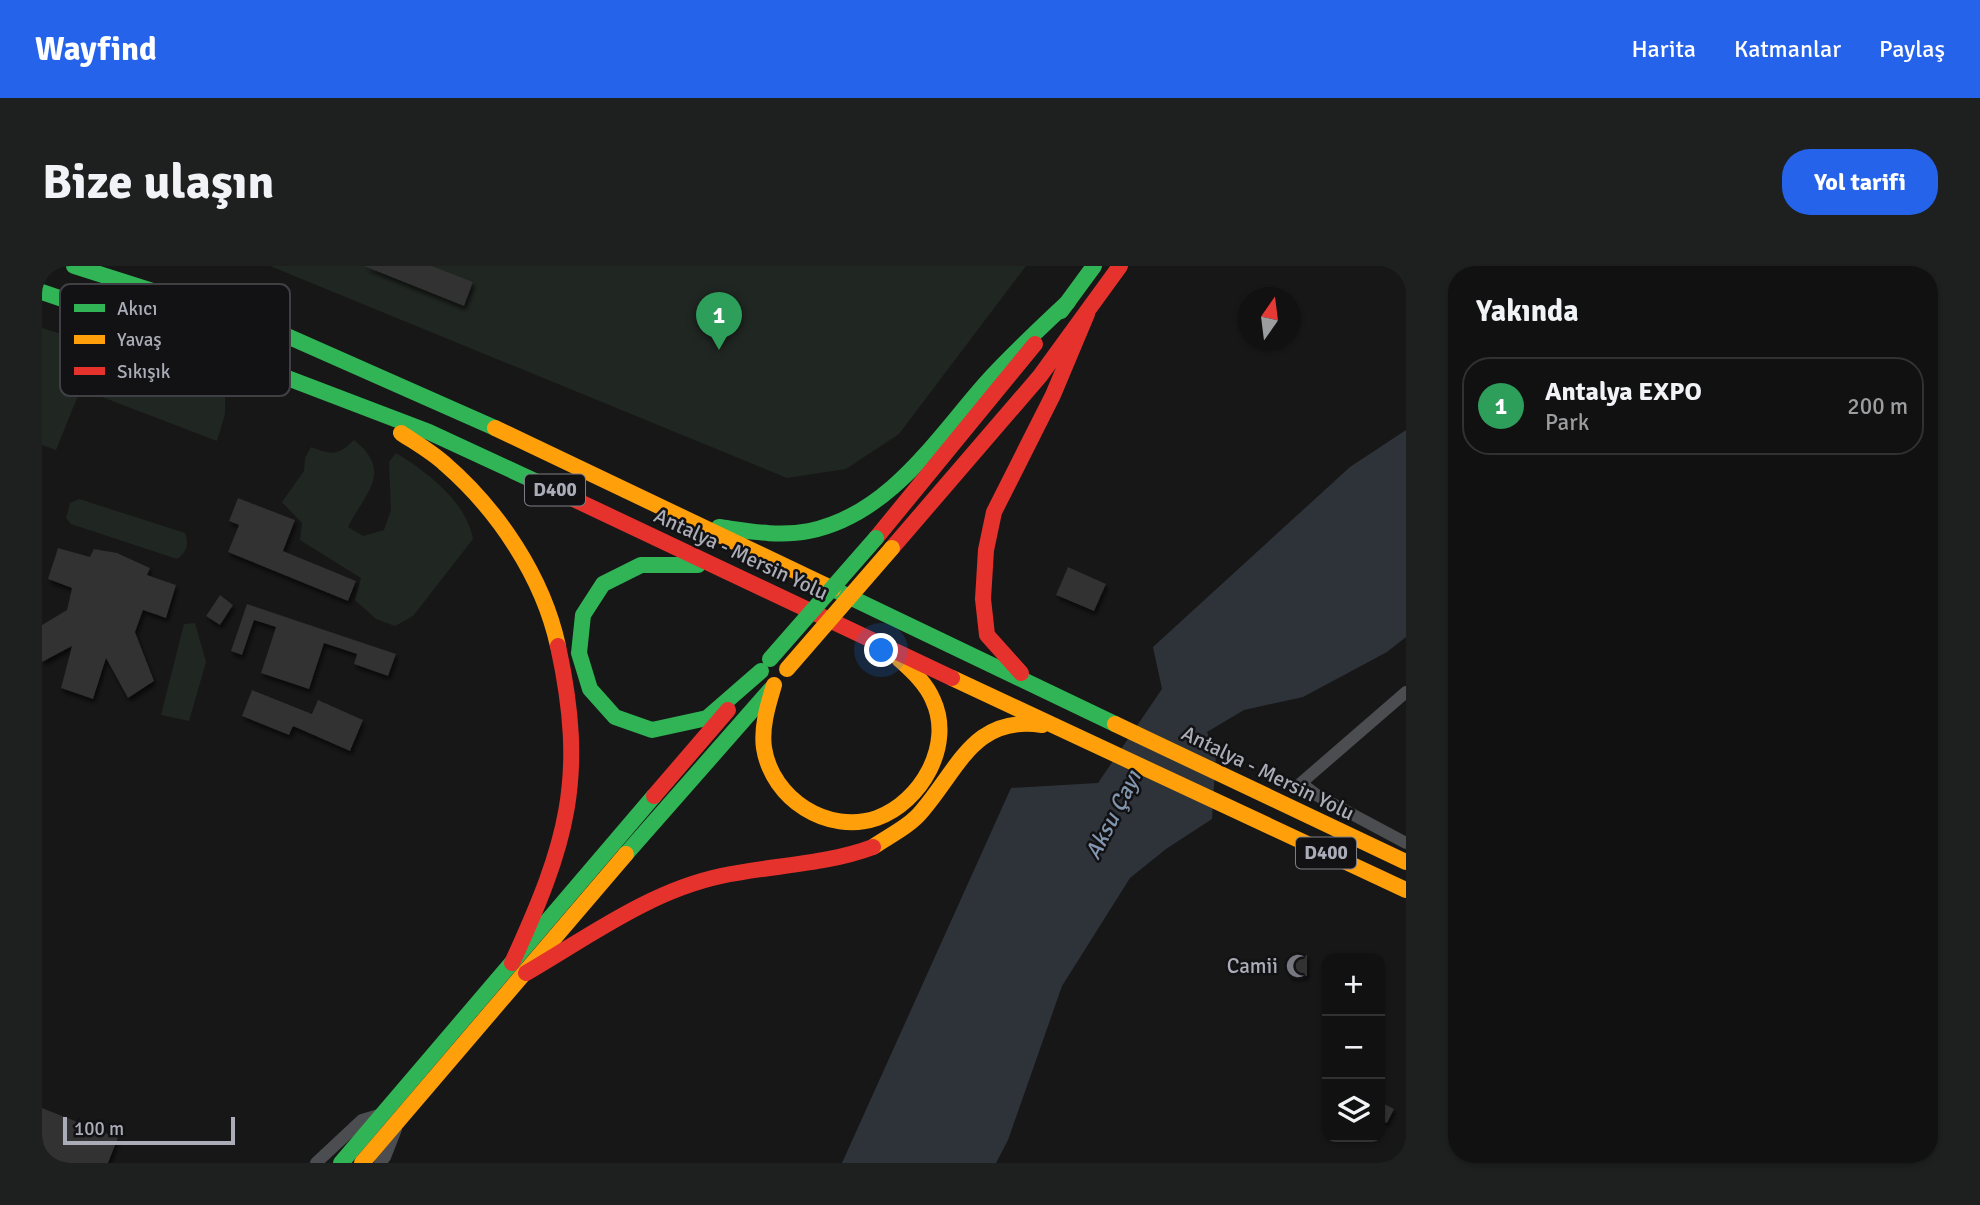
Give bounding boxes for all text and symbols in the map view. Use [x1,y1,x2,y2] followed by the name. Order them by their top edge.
[35,29,157,70] text: Wayfind
[1631,34,1696,64] text: Harita
[1734,34,1841,64] text: Katmanlar
[1879,34,1945,64] text: Paylaş
[1782,149,1938,215] button: Yol tarifi
[42,152,274,212] text: Bize ulaşın
[60,284,290,396] legend
[1238,287,1301,350] north arrow
[696,292,742,350] pin: 1
[1476,293,1579,330] text: Yakında
[117,297,157,321] text: Akıcı
[117,328,162,352] text: Yavaş
[117,360,171,384] text: Sıkışık
[1545,376,1702,408] text: Antalya EXPO
[1495,392,1507,421] text: 1
[1847,392,1908,421] text: 200 m
[1545,408,1589,437] text: Park
[525,474,585,506] road number: D400
[650,502,832,606] street label: Antalya - Mersin Yolu
[864,633,898,667] your location
[1177,720,1359,826] street label: Antalya - Mersin Yolu
[1078,764,1148,864] water label: Aksu Çayı
[1296,838,1356,868] road number: D400
[1284,952,1312,980] mosque icon: Camii
[1227,953,1278,979] place label: Camii
[1322,953,1385,1142] map controls
[1322,953,1385,1016] button: +
[1322,1016,1385,1079] button: −
[1322,1079,1385,1142] button: layers
[63,1114,234,1146] scale bar
[74,1117,124,1141] text: 100 m

